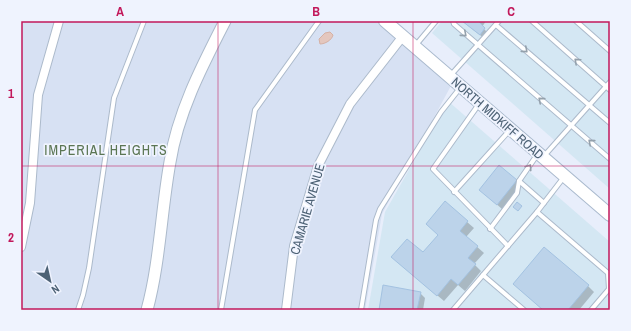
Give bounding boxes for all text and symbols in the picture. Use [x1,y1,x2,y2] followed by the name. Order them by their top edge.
[116,3,124,20] text: A
[312,3,320,20] text: B
[507,3,515,20] text: C
[460,29,467,36] one-way arrow
[521,46,528,53] one-way arrow
[574,58,582,65] one-way arrow
[448,74,548,163] street label: NORTH MIDKIFF ROAD
[8,85,14,102] text: 1
[539,97,546,104] one-way arrow
[588,140,595,147] one-way arrow
[44,141,168,159] district label: IMPERIAL HEIGHTS
[286,162,329,257] street label: CAMARIE AVENUE
[524,164,532,171] one-way arrow
[8,229,14,246] text: 2
[30,261,70,301] north arrow
[49,282,62,297] text: N

